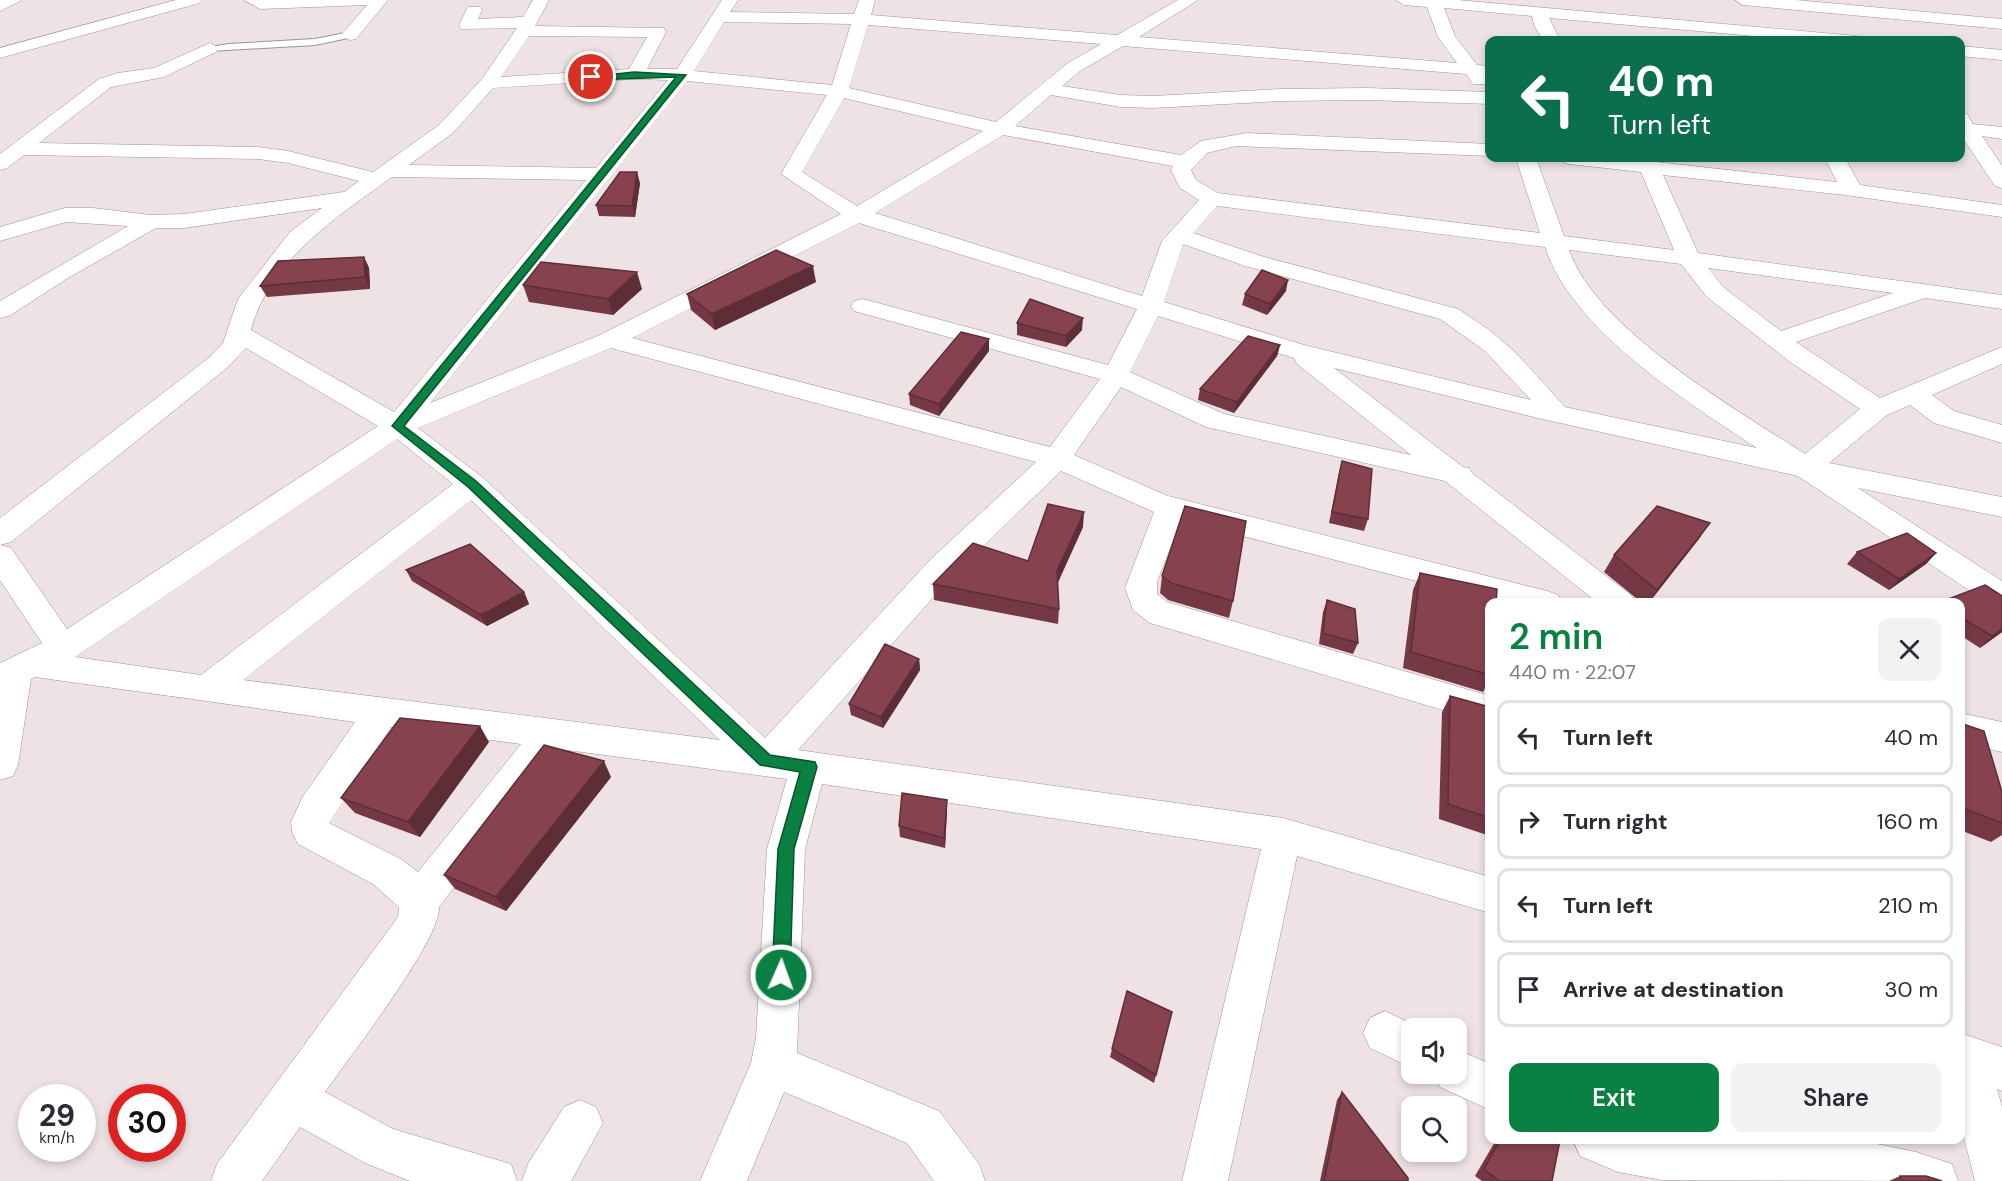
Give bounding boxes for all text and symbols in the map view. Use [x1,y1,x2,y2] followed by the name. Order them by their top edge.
[565,51,616,102] pin
[1608,54,1714,109] text: 40 m
[574,60,607,93] icon: arrive
[1509,60,1587,138] icon: left
[1608,107,1711,142] text: Turn left
[1509,613,1603,660] text: 2 min
[1878,618,1941,681] button: close
[1509,659,1636,685] text: 440 m · 22:07
[1512,721,1545,754] icon: left
[1563,723,1653,752] text: Turn left
[1884,723,1938,752] text: 40 m
[1512,805,1545,838] icon: right
[1563,807,1668,836] text: Turn right
[1877,807,1938,836] text: 160 m
[1512,889,1545,922] icon: left
[1563,891,1653,920] text: Turn left
[1878,891,1938,920] text: 210 m
[749,943,813,1007] position arrow
[1512,973,1545,1006] icon: arrive
[1563,975,1784,1004] text: Arrive at destination
[1884,975,1938,1004] text: 30 m
[1401,1018,1467,1162] map controls
[1401,1018,1467,1084] button: sound
[1509,1063,1719,1132] button: Exit
[1731,1063,1941,1132] button: Share
[108,1084,186,1162] speed limit sign: 30
[39,1096,75,1135] text: 29
[1401,1096,1467,1162] button: search
[39,1128,75,1148] text: km/h

